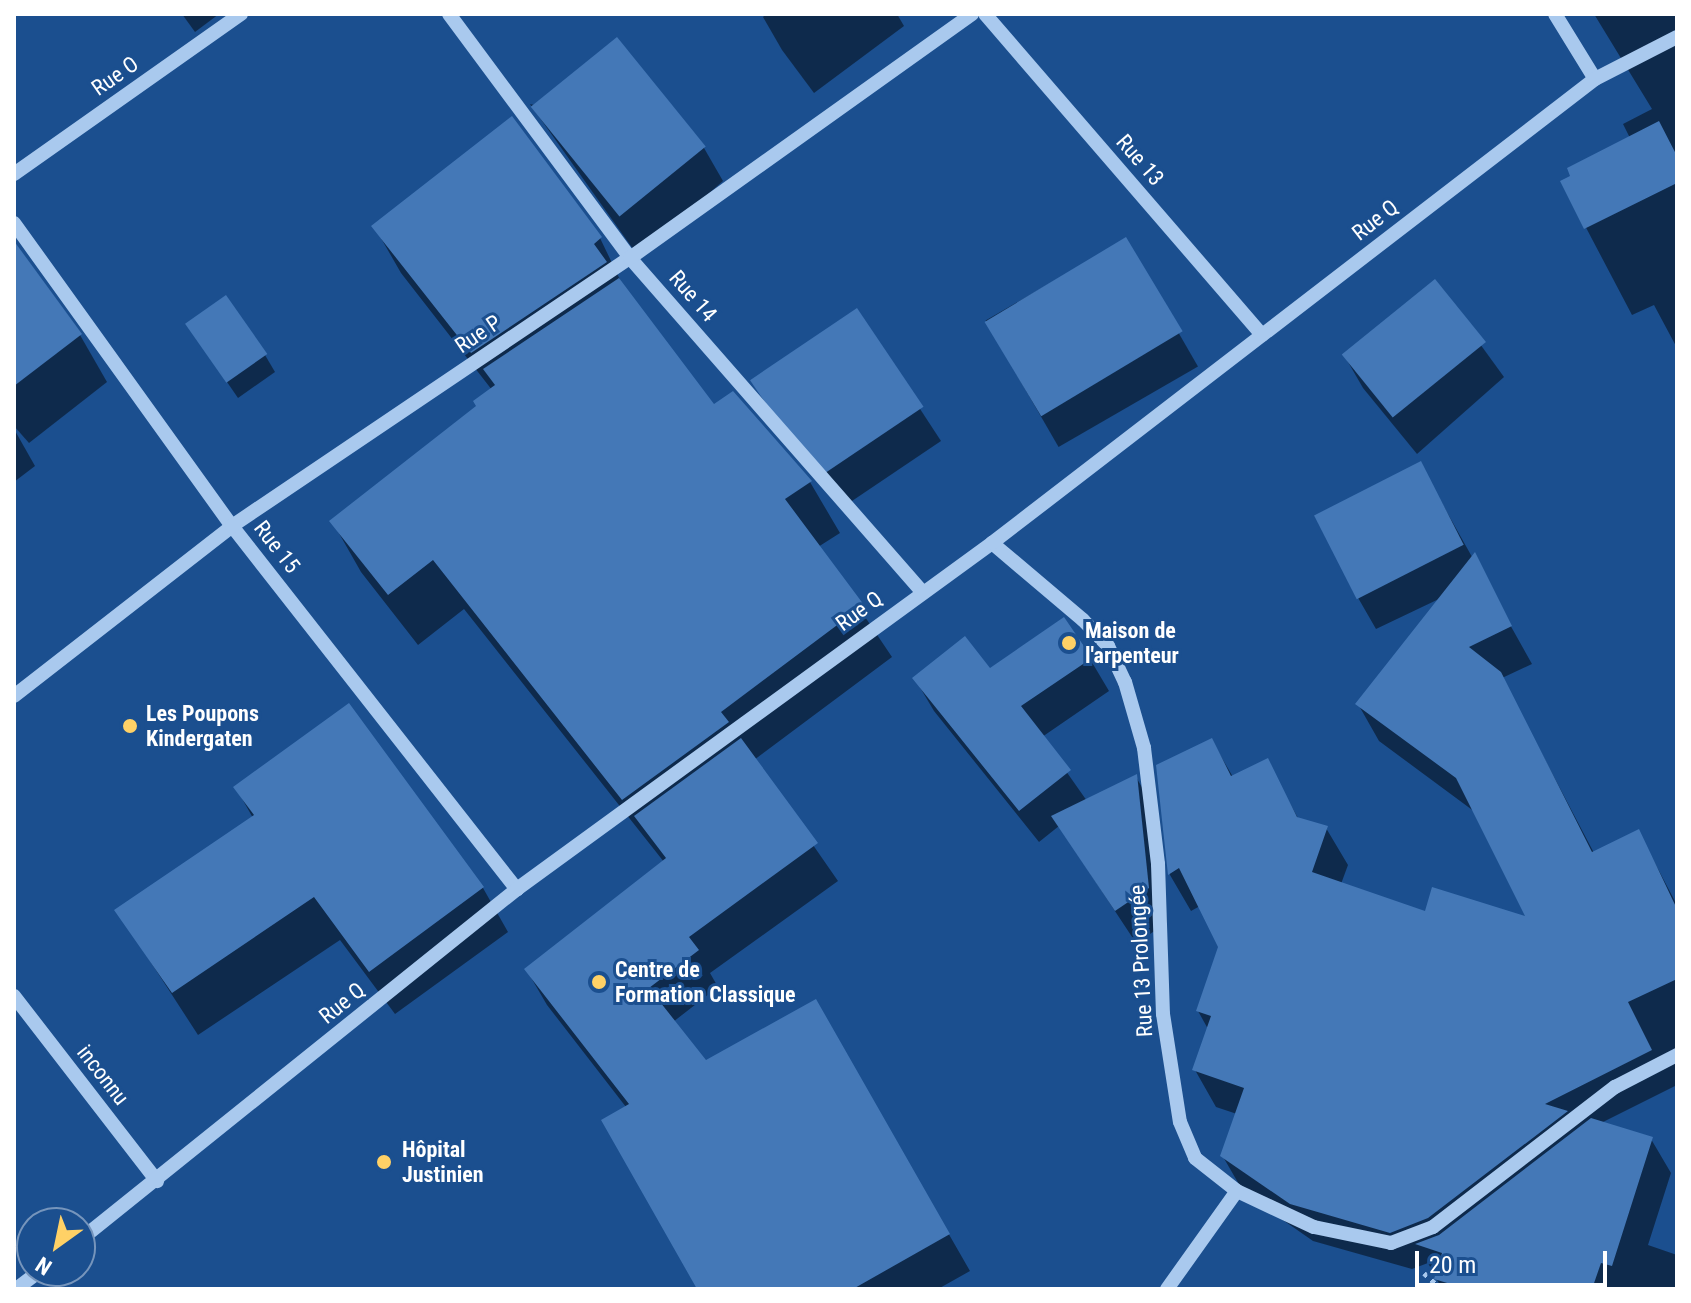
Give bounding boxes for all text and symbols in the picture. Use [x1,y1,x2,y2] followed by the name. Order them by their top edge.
[87,51,143,101] street label: Rue O
[1111,129,1169,191] street label: Rue 13
[1347,194,1403,246] street label: Rue Q
[664,265,722,327] street label: Rue 14
[450,309,506,359] street label: Rue P
[248,515,306,579] street label: Rue 15
[831,585,887,637] street label: Rue Q
[1085,617,1179,668] place label: Maison de l'arpenteur
[1060,634,1078,652] marker: Maison de l'arpenteur
[146,700,259,752] place label: Les Poupons Kindergaten
[121,717,139,735] marker: Les Poupons Kindergaten
[1124,884,1158,1038] street label: Rue 13 Prolongée
[615,956,796,1008] place label: Centre de Formation Classique
[590,973,608,991] marker: Centre de Formation Classique
[314,977,370,1029] street label: Rue Q
[71,1040,135,1110] street label: inconnu
[402,1136,484,1188] place label: Hôpital Justinien
[373,1151,395,1173] marker: Hôpital Justinien
[16,1207,96,1287] north arrow
[1419,1235,1611,1285] scale bar
[1429,1251,1476,1279] text: 20 m
[31,1252,56,1280] text: N

